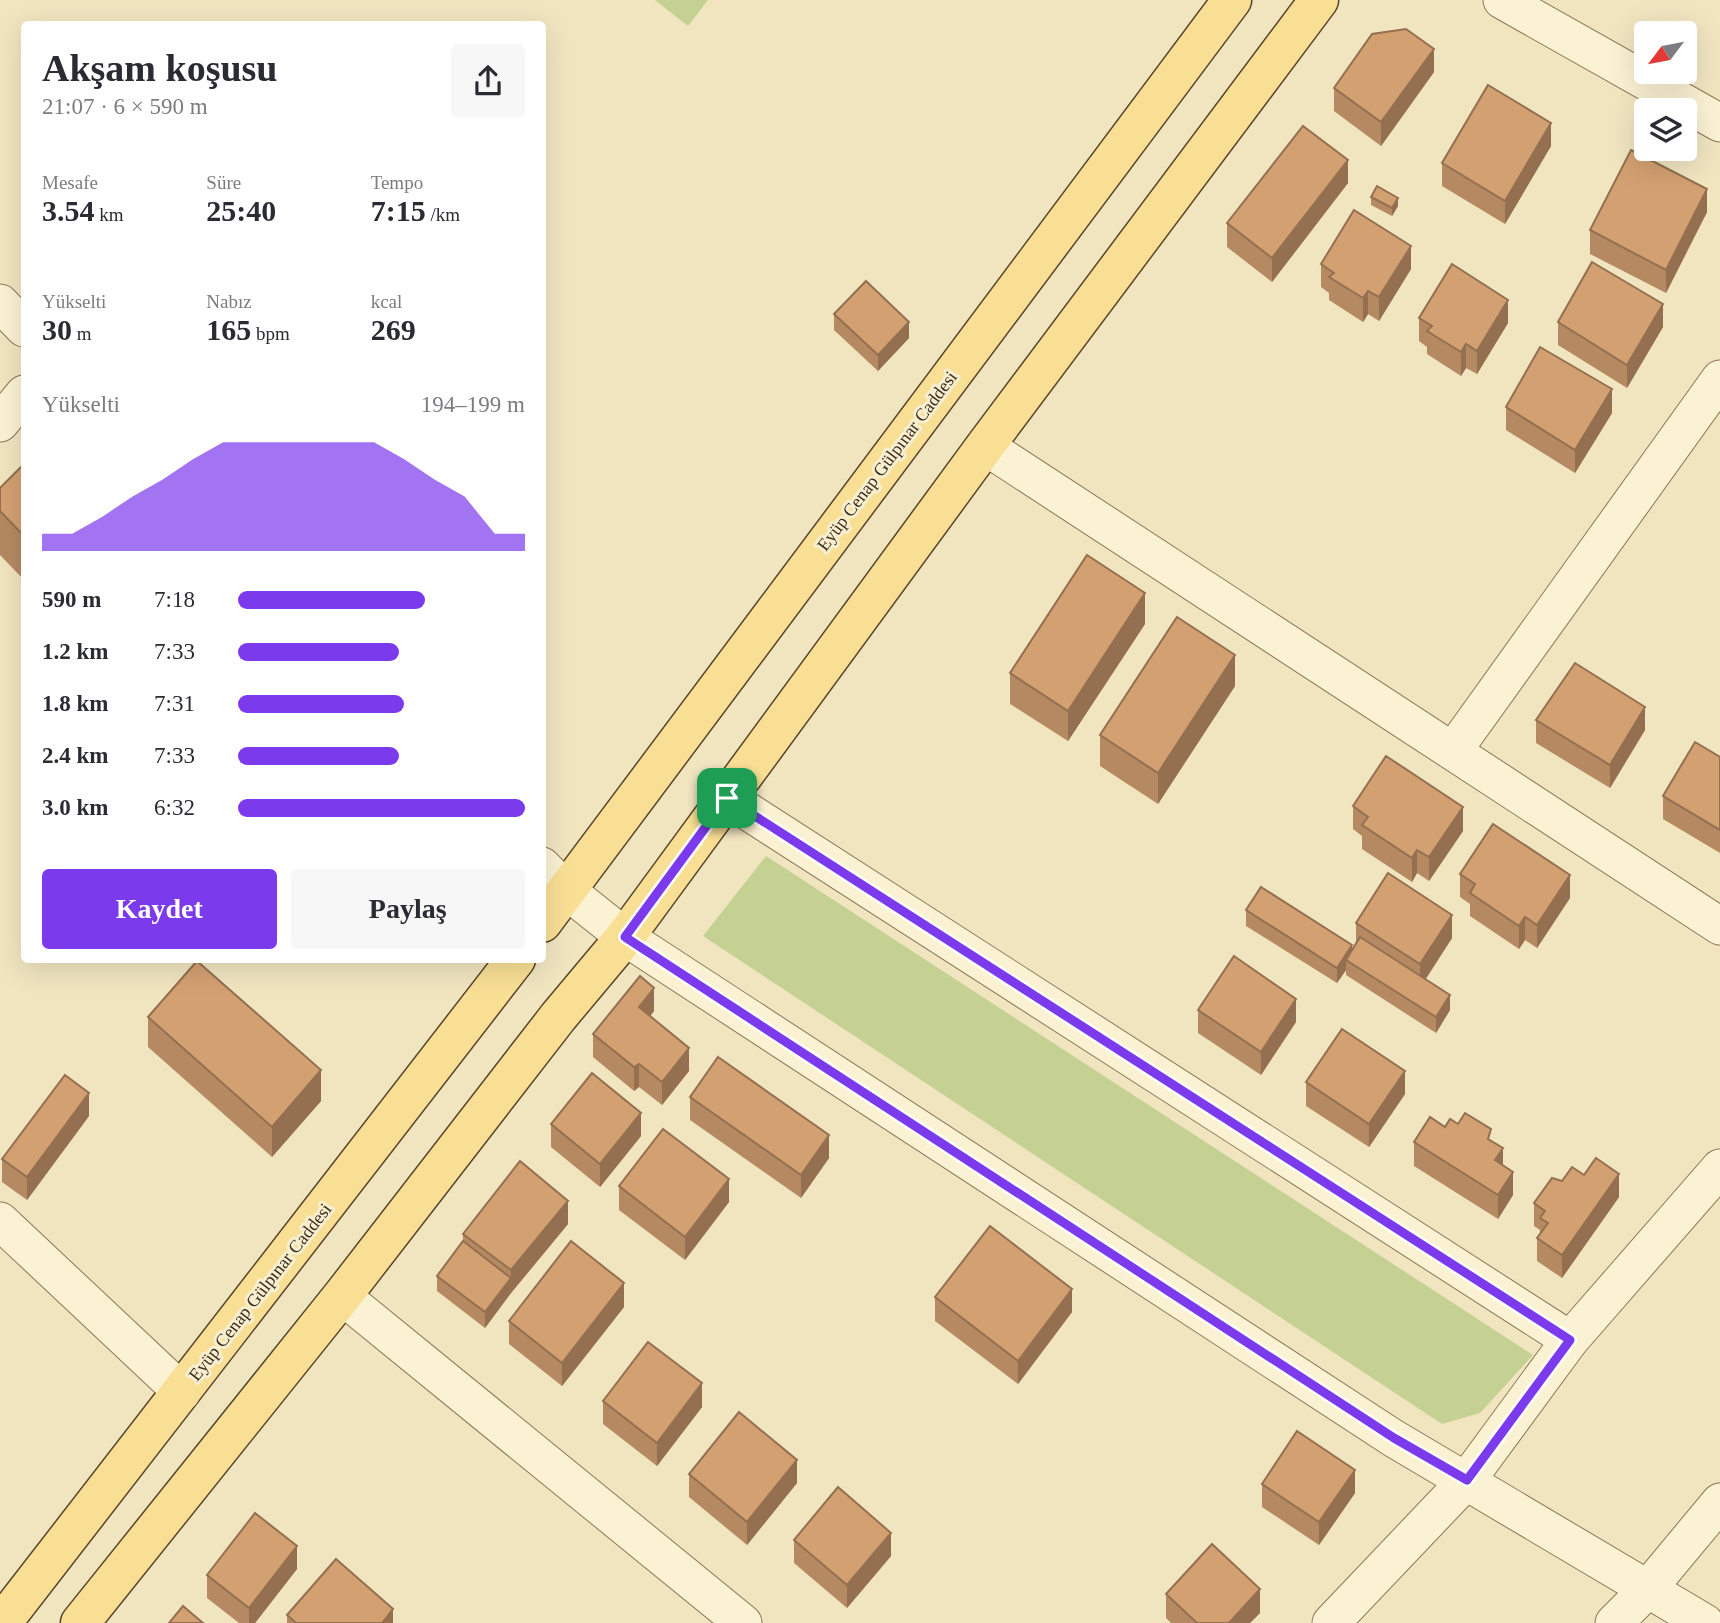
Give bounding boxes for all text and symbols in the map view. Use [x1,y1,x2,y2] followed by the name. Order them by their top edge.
[1634,21,1698,84] north arrow
[1634,21,1697,161] map controls
[451,44,525,118] button: share
[42,47,278,89] text: Akşam koşusu
[42,94,208,119] text: 21:07 · 6 × 590 m
[1634,98,1697,161] button: layers
[42,172,98,193] text: Mesafe
[206,172,241,193] text: Süre
[371,172,423,193] text: Tempo
[42,194,95,227] text: 3.54
[206,194,276,227] text: 25:40
[371,194,426,227] text: 7:15
[95,204,124,225] text: km
[426,204,460,225] text: /km
[42,291,106,312] text: Yükselti
[206,291,252,312] text: Nabız
[371,291,402,312] text: kcal
[42,313,72,346] text: 30
[206,313,251,346] text: 165
[371,313,416,346] text: 269
[72,323,92,344] text: m
[251,323,290,344] text: bpm
[813,367,961,555] street label: Eyüp Cenap Gülpınar Caddesi
[42,392,120,417] text: Yükselti
[421,392,525,417] text: 194–199 m
[42,587,101,612] text: 590 m
[154,587,195,612] text: 7:18
[42,639,108,664] text: 1.2 km
[154,639,195,664] text: 7:33
[42,691,108,716] text: 1.8 km
[154,691,195,716] text: 7:31
[42,743,108,768] text: 2.4 km
[154,743,195,768] text: 7:33
[697,768,757,828] pin
[708,779,746,817] icon: arrive
[42,795,108,820] text: 3.0 km
[154,795,195,820] text: 6:32
[42,869,277,949] button: Kaydet
[291,869,525,949] button: Paylaş
[185,1199,335,1385] street label: Eyüp Cenap Gülpınar Caddesi

